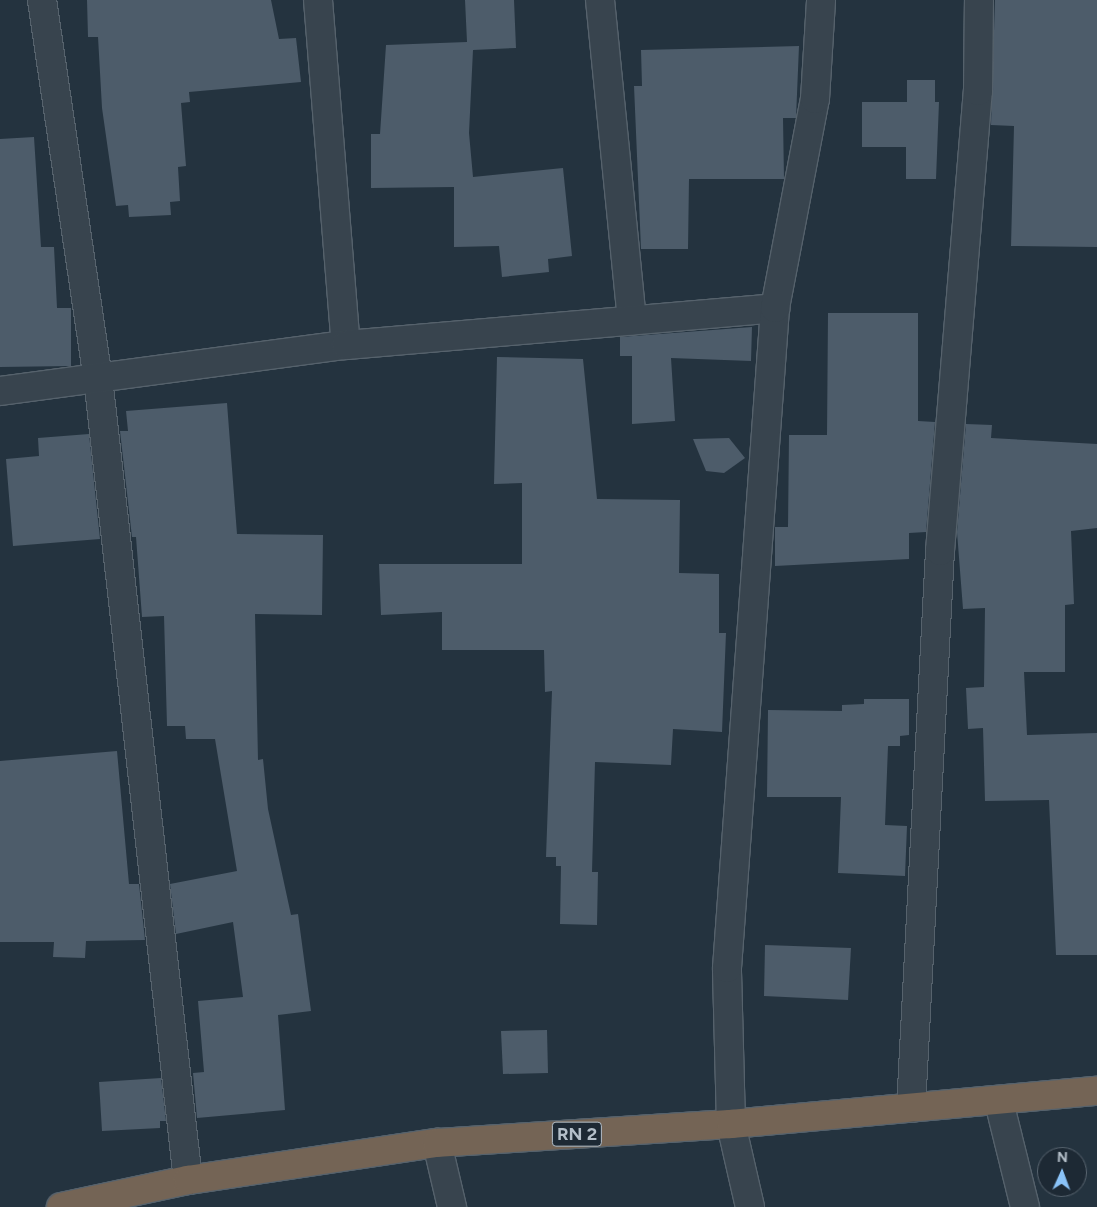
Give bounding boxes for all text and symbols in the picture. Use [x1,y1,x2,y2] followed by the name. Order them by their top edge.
[551,1118,603,1150] road number: RN 2
[1037,1147,1087,1197] north arrow
[1057,1149,1068,1166] text: N

